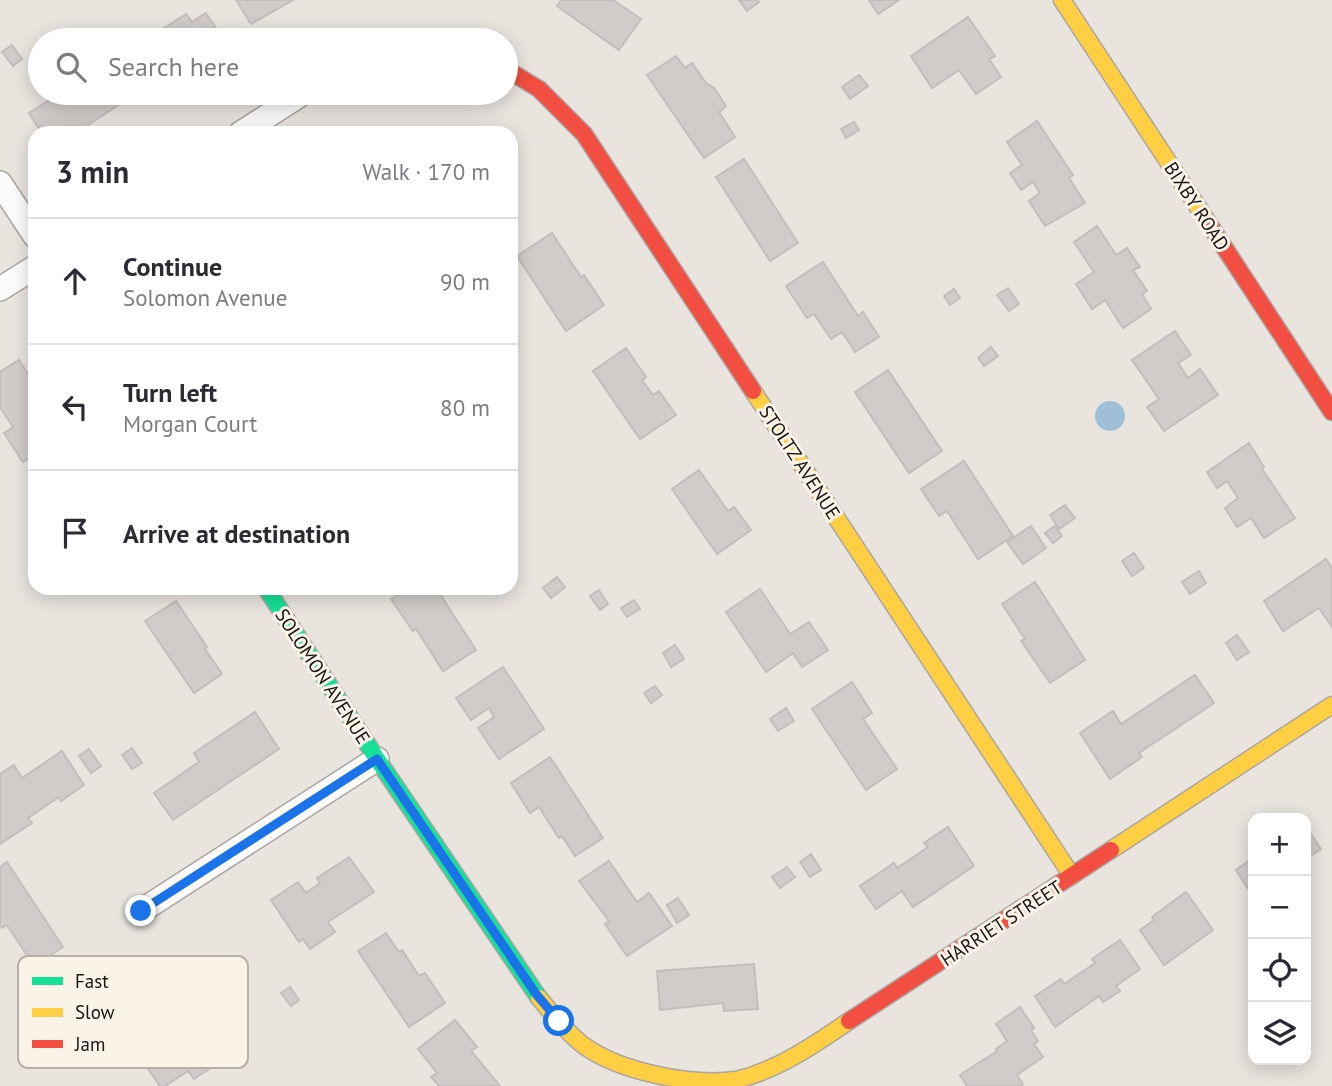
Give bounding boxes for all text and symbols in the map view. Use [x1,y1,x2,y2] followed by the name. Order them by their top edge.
[28,28,518,105] search box
[52,48,90,86] icon: search
[108,50,239,83] text: Search here
[56,152,129,191] text: 3 min
[363,157,490,186] text: Walk · 170 m
[1159,157,1235,255] street label: BIXBY ROAD
[123,250,222,283] text: Continue
[56,262,94,300] icon: ahead
[440,267,490,296] text: 90 m
[123,283,287,312] text: Solomon Avenue
[123,376,217,409] text: Turn left
[56,388,94,426] icon: left
[440,393,490,422] text: 80 m
[754,401,846,523] street label: STOLTZ AVENUE
[123,409,257,438] text: Morgan Court
[56,514,94,552] icon: arrive
[123,517,350,550] text: Arrive at destination
[270,604,376,748] street label: SOLOMON AVENUE
[1248,813,1311,1065] map controls
[1248,813,1311,876] button: +
[936,875,1067,971] street label: HARRIET STREET
[1248,876,1311,939] button: −
[125,895,156,926] route end
[1248,939,1311,1002] button: locate
[18,956,248,1068] legend
[75,969,109,993] text: Fast
[75,1000,115,1024] text: Slow
[1248,1002,1311,1065] button: layers
[543,1005,574,1036] route start
[74,1032,105,1056] text: Jam

